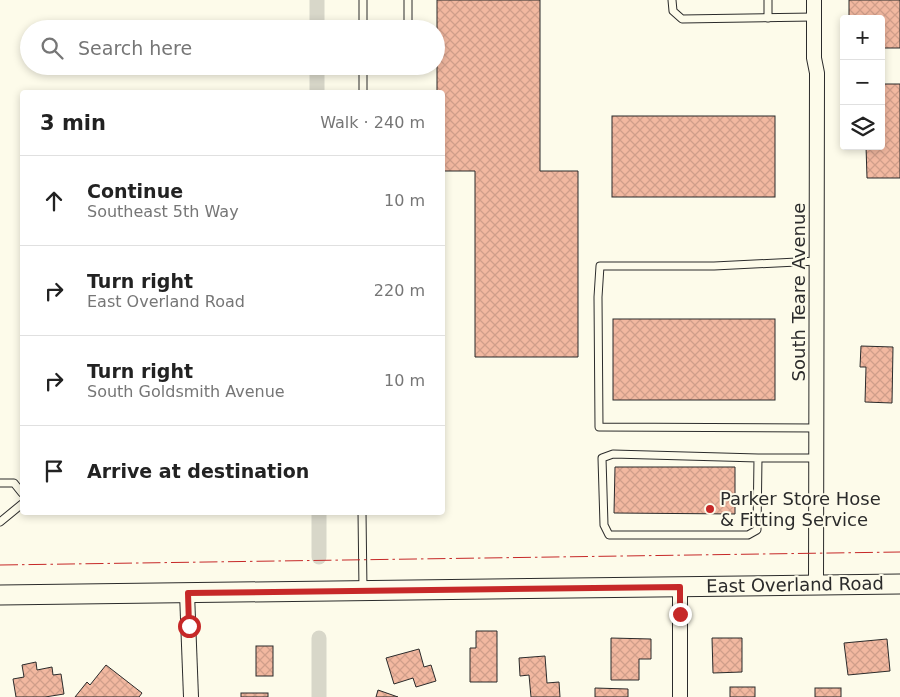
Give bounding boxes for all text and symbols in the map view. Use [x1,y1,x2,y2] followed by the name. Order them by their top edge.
[840,15,885,150] map controls
[840,15,885,60] button: +
[20,20,445,75] search box
[38,34,66,62] icon: search
[78,37,192,59] text: Search here
[840,60,885,105] button: −
[840,105,885,150] button: layers
[40,111,106,135] text: 3 min
[320,113,425,132] text: Walk · 240 m
[87,180,183,202] text: Continue
[40,187,68,215] icon: ahead
[384,191,425,210] text: 10 m
[87,202,239,221] text: Southeast 5th Way
[788,203,809,381] street label: South Teare Avenue
[87,270,193,292] text: Turn right
[40,277,68,305] icon: right
[374,281,425,300] text: 220 m
[87,292,245,311] text: East Overland Road
[87,360,193,382] text: Turn right
[40,367,68,395] icon: right
[384,371,425,390] text: 10 m
[87,382,285,401] text: South Goldsmith Avenue
[40,457,68,485] icon: arrive
[87,460,309,482] text: Arrive at destination
[720,488,881,530] place label: Parker Store Hose & Fitting Service
[704,503,716,515] marker: Parker Store Hose & Fitting Service
[706,572,884,597] street label: East Overland Road
[669,603,692,626] route end
[178,615,201,638] route start

